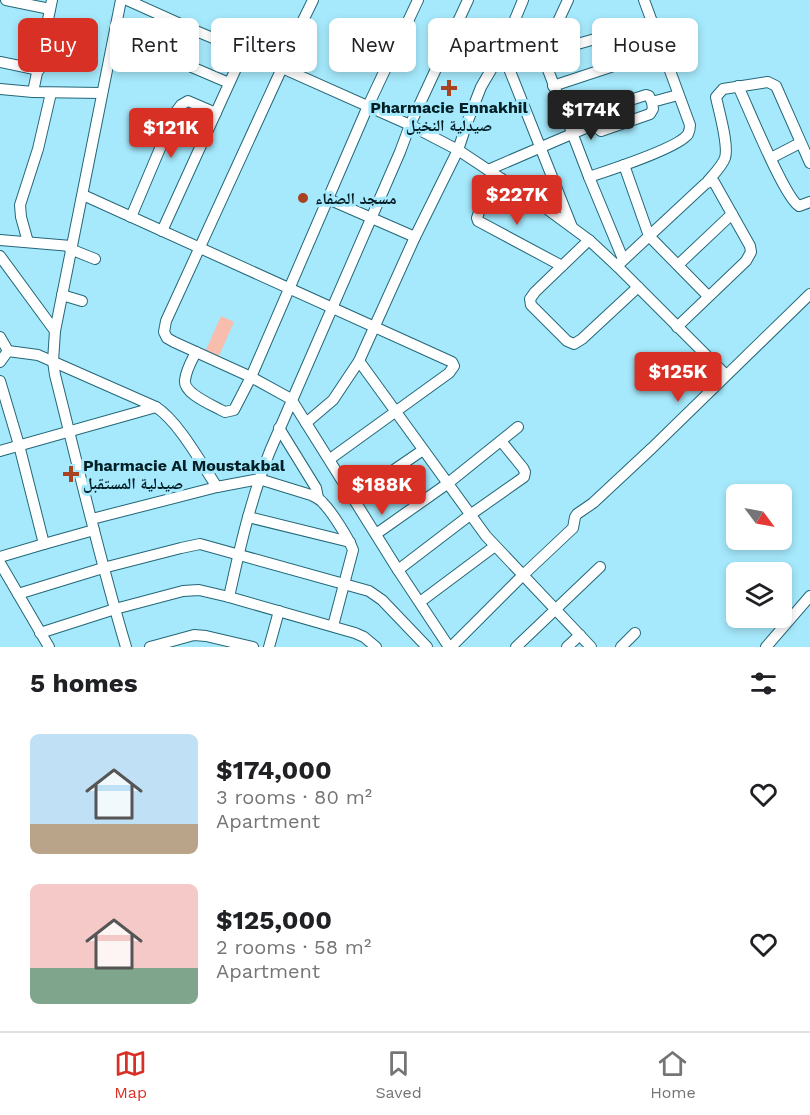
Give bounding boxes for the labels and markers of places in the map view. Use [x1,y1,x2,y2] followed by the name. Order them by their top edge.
[442,81,456,95] marker: Pharmacie Ennakhil صيدلية النخيل
[549,90,633,141] pin: $174K
[370,98,529,135] place label: Pharmacie Ennakhil صيدلية النخيل
[129,108,213,159] pin: $121K
[475,175,559,226] pin: $227K
[315,189,397,208] place label: مسجد الصفاء
[296,191,310,205] marker: مسجد الصفاء
[636,352,720,403] pin: $125K
[83,456,286,493] place label: Pharmacie Al Moustakbal صيدلية المستقبل
[340,465,424,516] pin: $188K
[64,467,78,481] marker: Pharmacie Al Moustakbal صيدلية المستقبل

